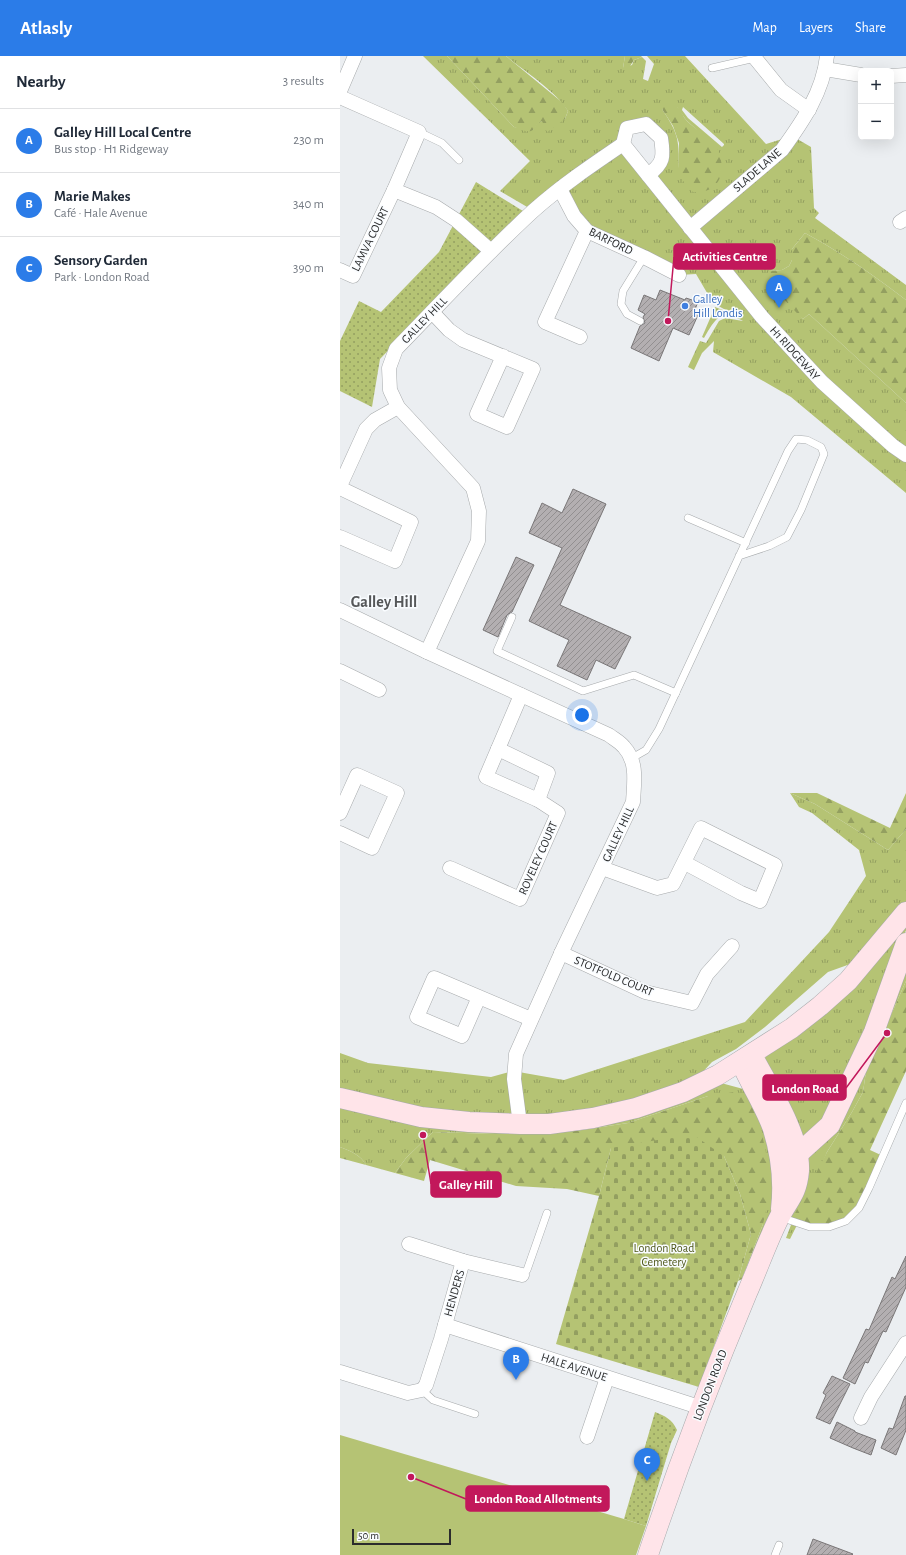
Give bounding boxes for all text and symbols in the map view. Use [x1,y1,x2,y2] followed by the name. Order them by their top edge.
[20,19,72,38] text: Atlasly
[752,21,777,35] text: Map
[799,21,833,35] text: Layers
[855,21,886,35] text: Share
[858,68,894,140] map controls
[858,68,894,104] button: +
[16,73,66,90] text: Nearby
[283,75,324,88] text: 3 results
[858,104,894,140] button: −
[54,125,191,140] text: Galley Hill Local Centre
[25,134,33,147] text: A
[293,134,324,147] text: 230 m
[54,143,168,156] text: Bus stop · H1 Ridgeway
[731,146,783,194] street label: SLADE LANE
[54,189,130,204] text: Marie Makes
[25,198,33,211] text: B
[293,198,324,211] text: 340 m
[349,205,391,273] street label: LAMVA COURT
[54,207,147,220] text: Café · Hale Avenue
[587,225,635,257] street label: BARFORD
[674,244,775,269] callout: Activities Centre
[682,251,768,264] text: Activities Centre
[54,253,148,268] text: Sensory Garden
[26,262,32,275] text: C
[293,262,324,275] text: 390 m
[54,271,150,284] text: Park · London Road
[766,275,792,308] pin: A
[693,293,742,319] place label: Galley Hill Londis
[399,294,449,346] street label: GALLEY HILL
[680,301,690,311] marker: Galley Hill Londis
[768,324,823,383] street label: H1 RIDGEWAY
[351,594,417,611] district label: Galley Hill
[572,705,592,725] your location
[600,804,636,864] street label: GALLEY HILL
[516,819,560,897] street label: ROVELEY COURT
[573,954,656,998] street label: STOTFOLD COURT
[763,1075,846,1100] callout: London Road
[771,1083,839,1096] text: London Road
[431,1172,501,1197] callout: Galley Hill
[439,1179,493,1192] text: Galley Hill
[634,1242,694,1269] park label: London Road Cemetery
[442,1268,466,1318] street label: HENDERS
[503,1347,529,1380] pin: B
[691,1348,729,1422] street label: LONDON ROAD
[540,1351,609,1383] street label: HALE AVENUE
[634,1448,660,1481] pin: C
[466,1486,609,1511] callout: London Road Allotments
[474,1493,602,1506] text: London Road Allotments
[352,1527,451,1546] scale bar
[358,1530,379,1541] text: 50 m

